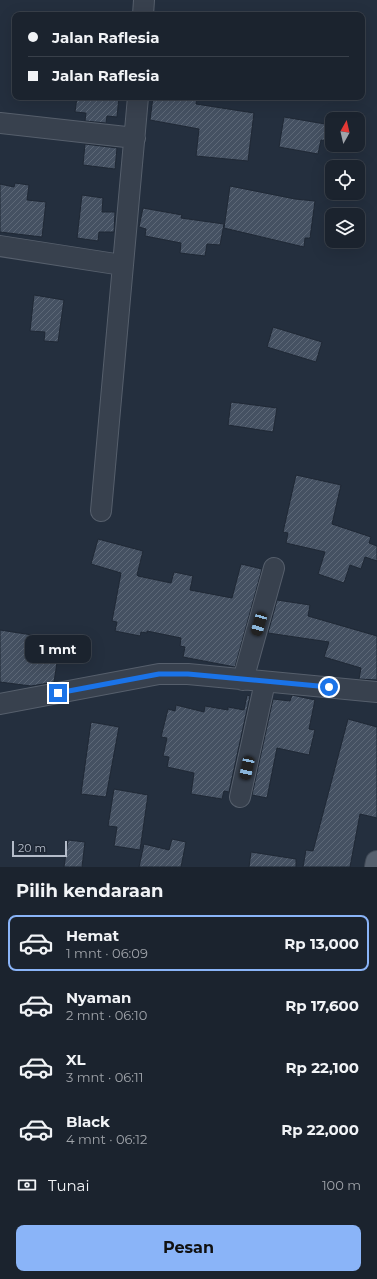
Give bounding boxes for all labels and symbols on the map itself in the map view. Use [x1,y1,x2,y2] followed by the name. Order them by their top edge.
[325,112,365,152] north arrow
[250,611,268,637] car
[25,635,91,663] callout: 1 mnt
[320,678,338,696] route start
[49,684,67,702] route end
[239,755,255,781] car
[12,839,67,858] scale bar

